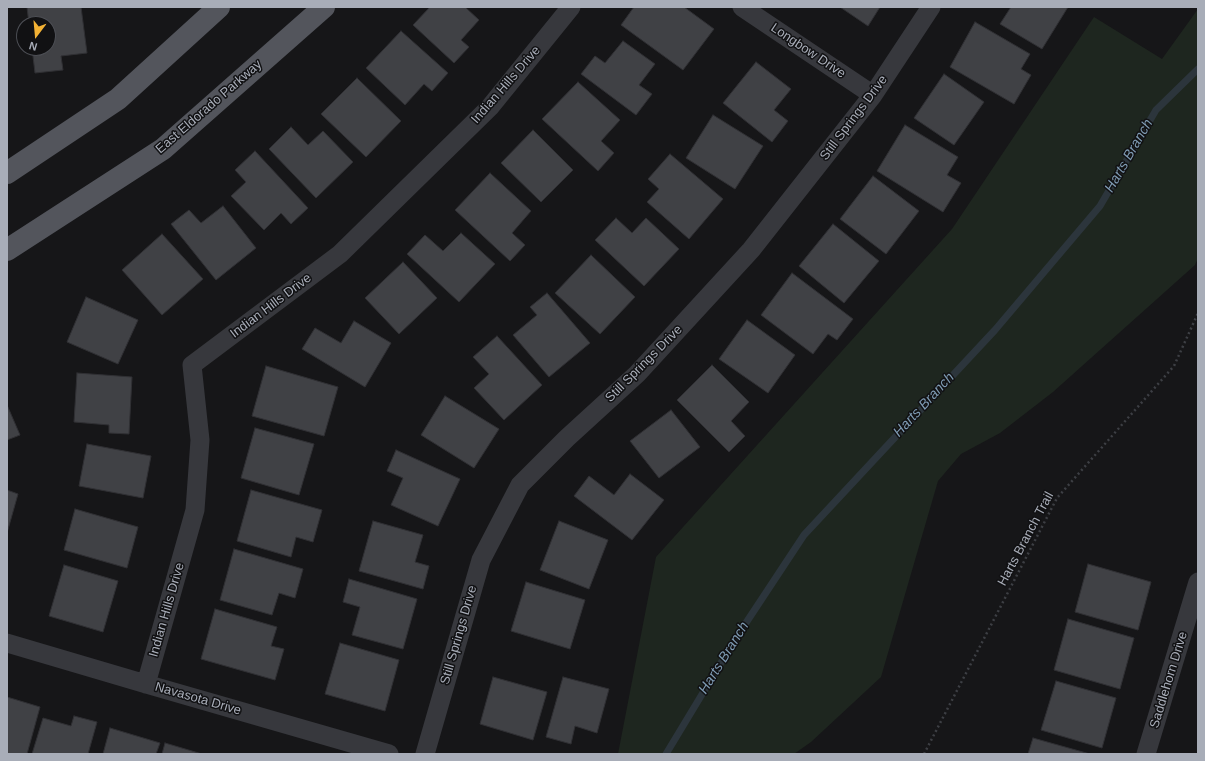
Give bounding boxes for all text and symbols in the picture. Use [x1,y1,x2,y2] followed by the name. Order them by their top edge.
[16,16,56,56] north arrow
[768,20,848,82] street label: Longbow Drive
[27,40,38,53] text: N
[468,43,544,127] street label: Indian Hills Drive
[153,57,265,157] street label: East Eldorado Parkway
[817,72,891,164] street label: Still Springs Drive
[1101,116,1157,196] water label: Harts Branch
[227,270,315,342] street label: Indian Hills Drive
[602,322,686,406] street label: Still Springs Drive
[890,369,958,441] water label: Harts Branch
[995,489,1057,589] street label: Harts Branch Trail
[146,561,188,659] street label: Indian Hills Drive
[437,584,481,686] street label: Still Springs Drive
[695,619,753,697] water label: Harts Branch
[1147,630,1191,730] street label: Saddlehorn Drive
[153,679,243,719] street label: Navasota Drive

